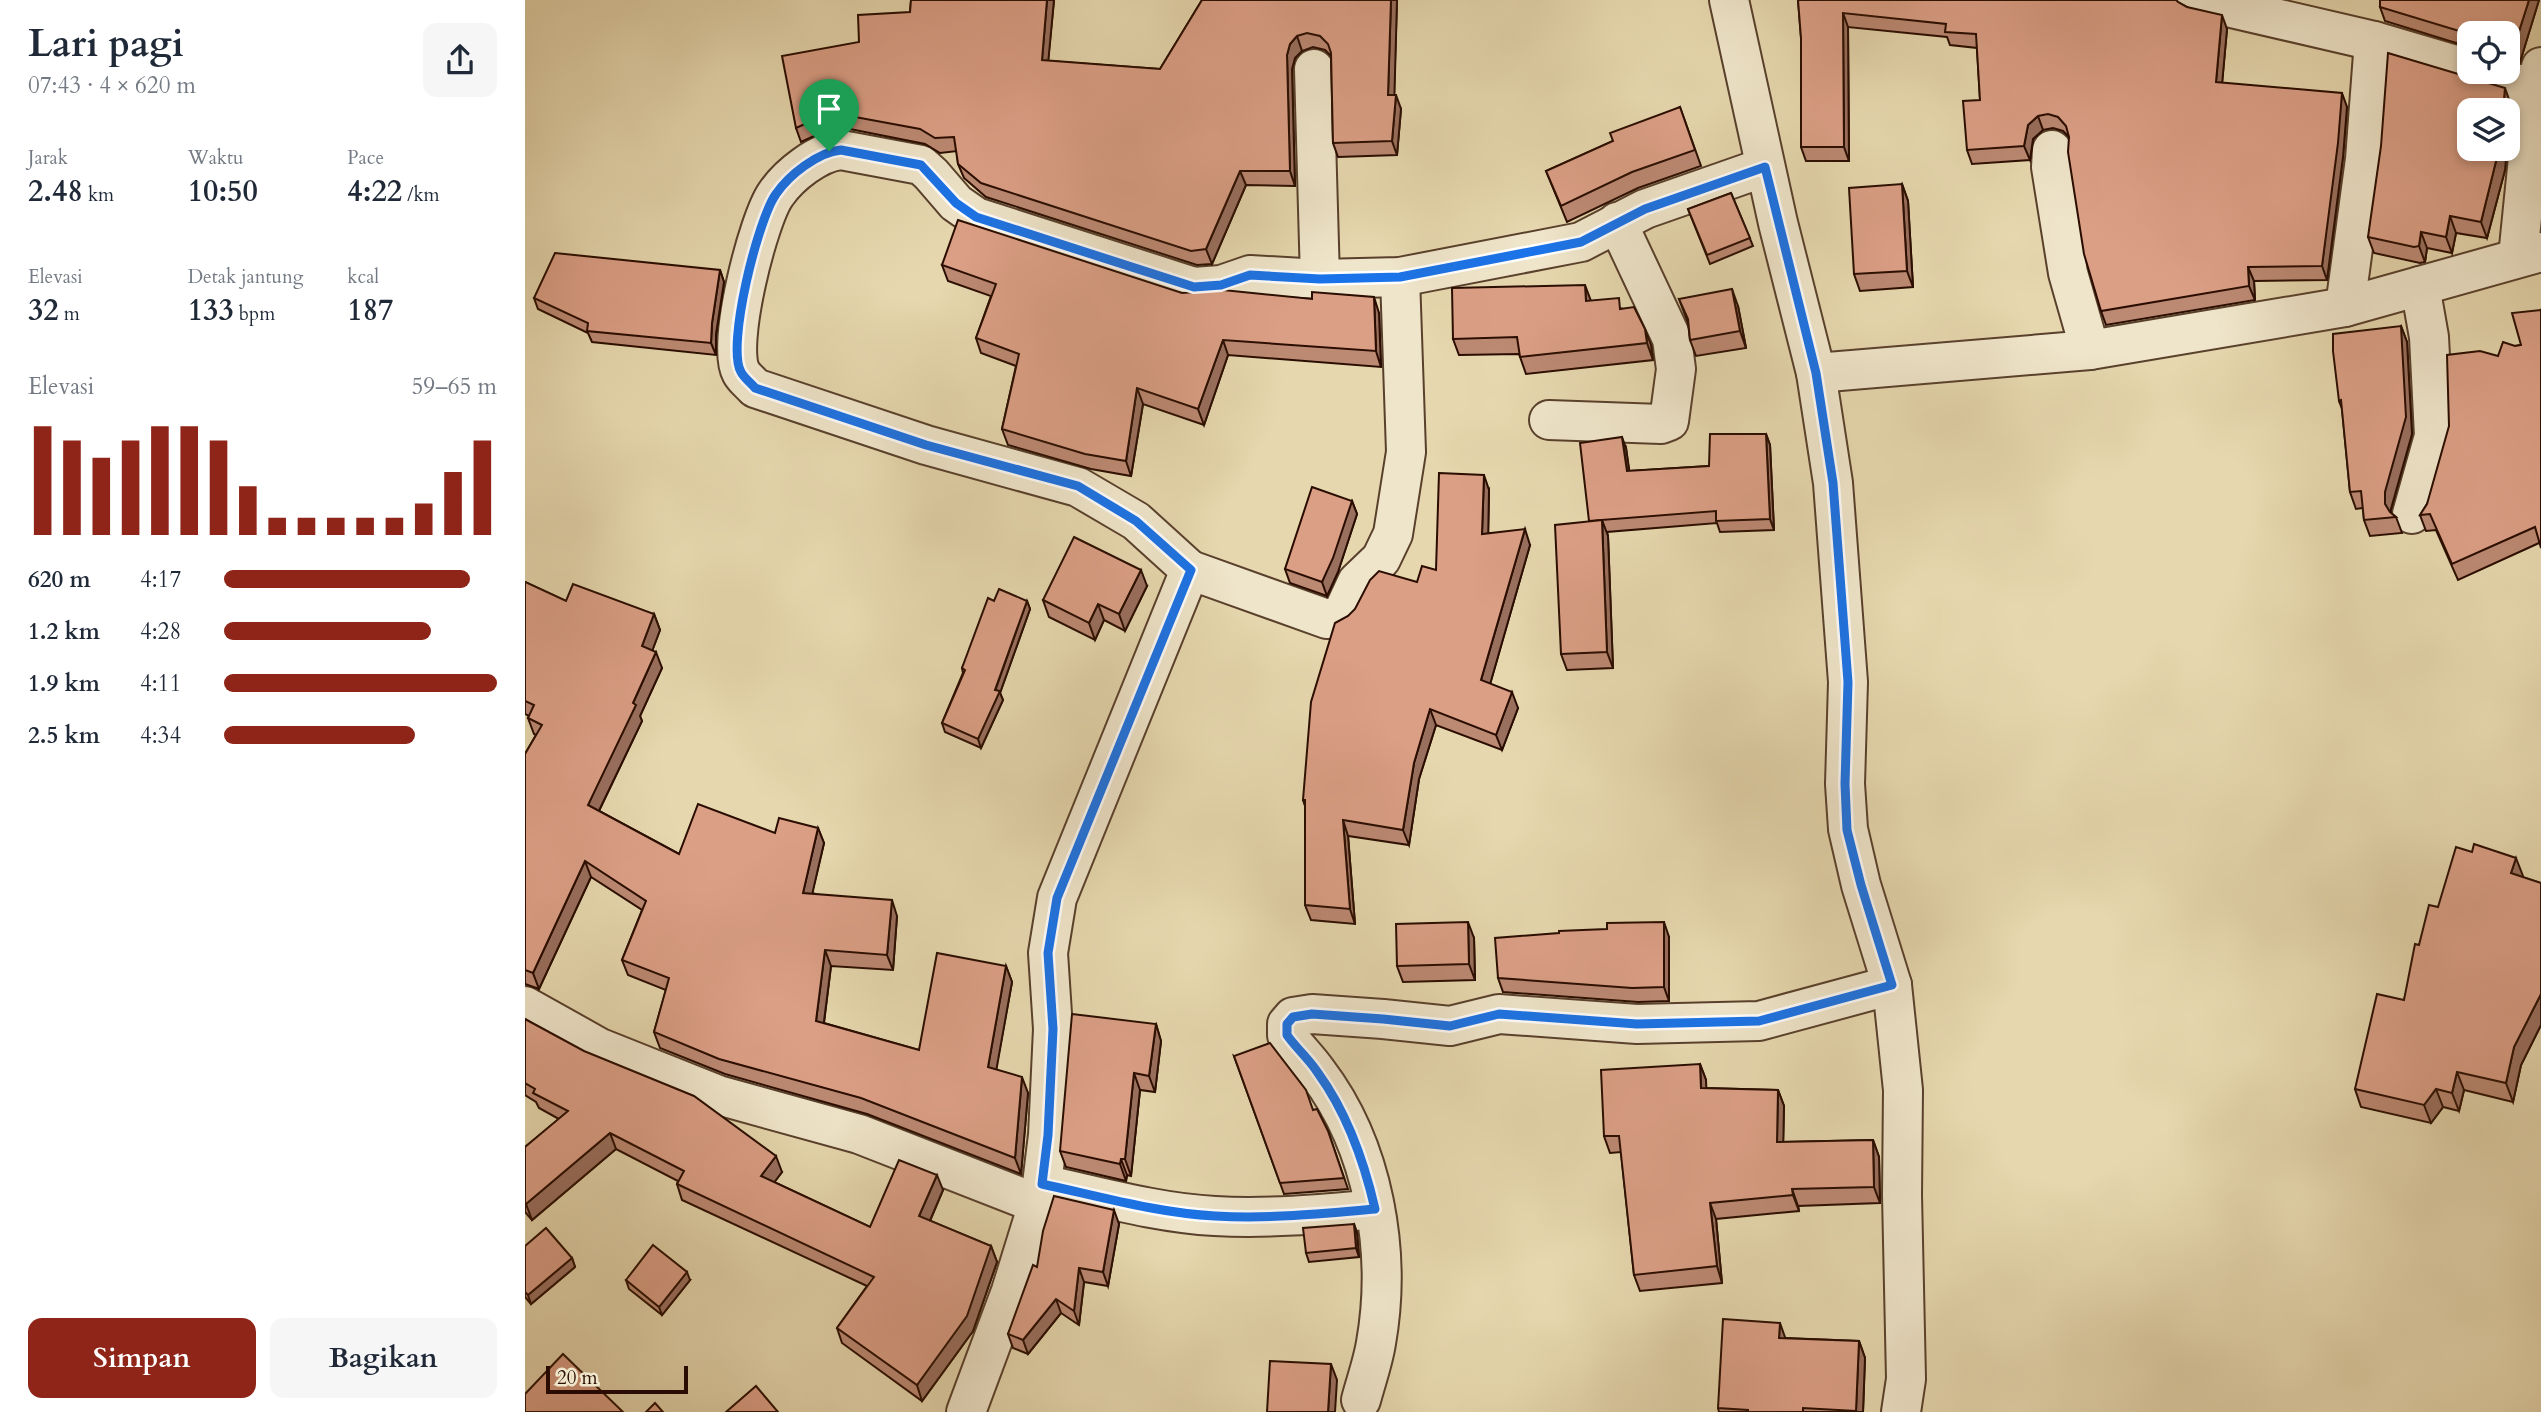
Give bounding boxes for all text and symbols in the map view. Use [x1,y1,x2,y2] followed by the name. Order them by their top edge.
[28,18,184,70] text: Lari pagi
[2457,21,2520,161] map controls
[2457,21,2520,84] button: locate
[423,23,497,97] button: share
[28,70,196,101] text: 07:43 · 4 × 620 m
[799,79,859,151] pin
[810,90,848,128] icon: arrive
[2457,98,2520,161] button: layers
[28,145,68,171] text: Jarak
[188,145,243,171] text: Waktu
[347,145,384,171] text: Pace
[28,171,83,212] text: 2.48
[188,171,258,212] text: 10:50
[347,171,402,212] text: 4:22
[83,182,114,208] text: km
[402,182,440,208] text: /km
[28,264,83,290] text: Elevasi
[188,264,303,290] text: Detak jantung
[347,264,379,290] text: kcal
[28,290,59,331] text: 32
[188,290,234,331] text: 133
[347,290,393,331] text: 187
[59,301,80,327] text: m
[234,301,275,327] text: bpm
[28,371,94,402] text: Elevasi
[412,371,497,402] text: 59–65 m
[28,564,91,595] text: 620 m
[140,564,181,595] text: 4:17
[28,616,100,647] text: 1.2 km
[140,616,181,647] text: 4:28
[28,668,100,699] text: 1.9 km
[140,668,181,699] text: 4:11
[28,720,100,751] text: 2.5 km
[140,720,181,751] text: 4:34
[28,1318,256,1398] button: Simpan
[270,1318,497,1398] button: Bagikan
[546,1363,688,1395] scale bar
[557,1365,598,1391] text: 20 m

